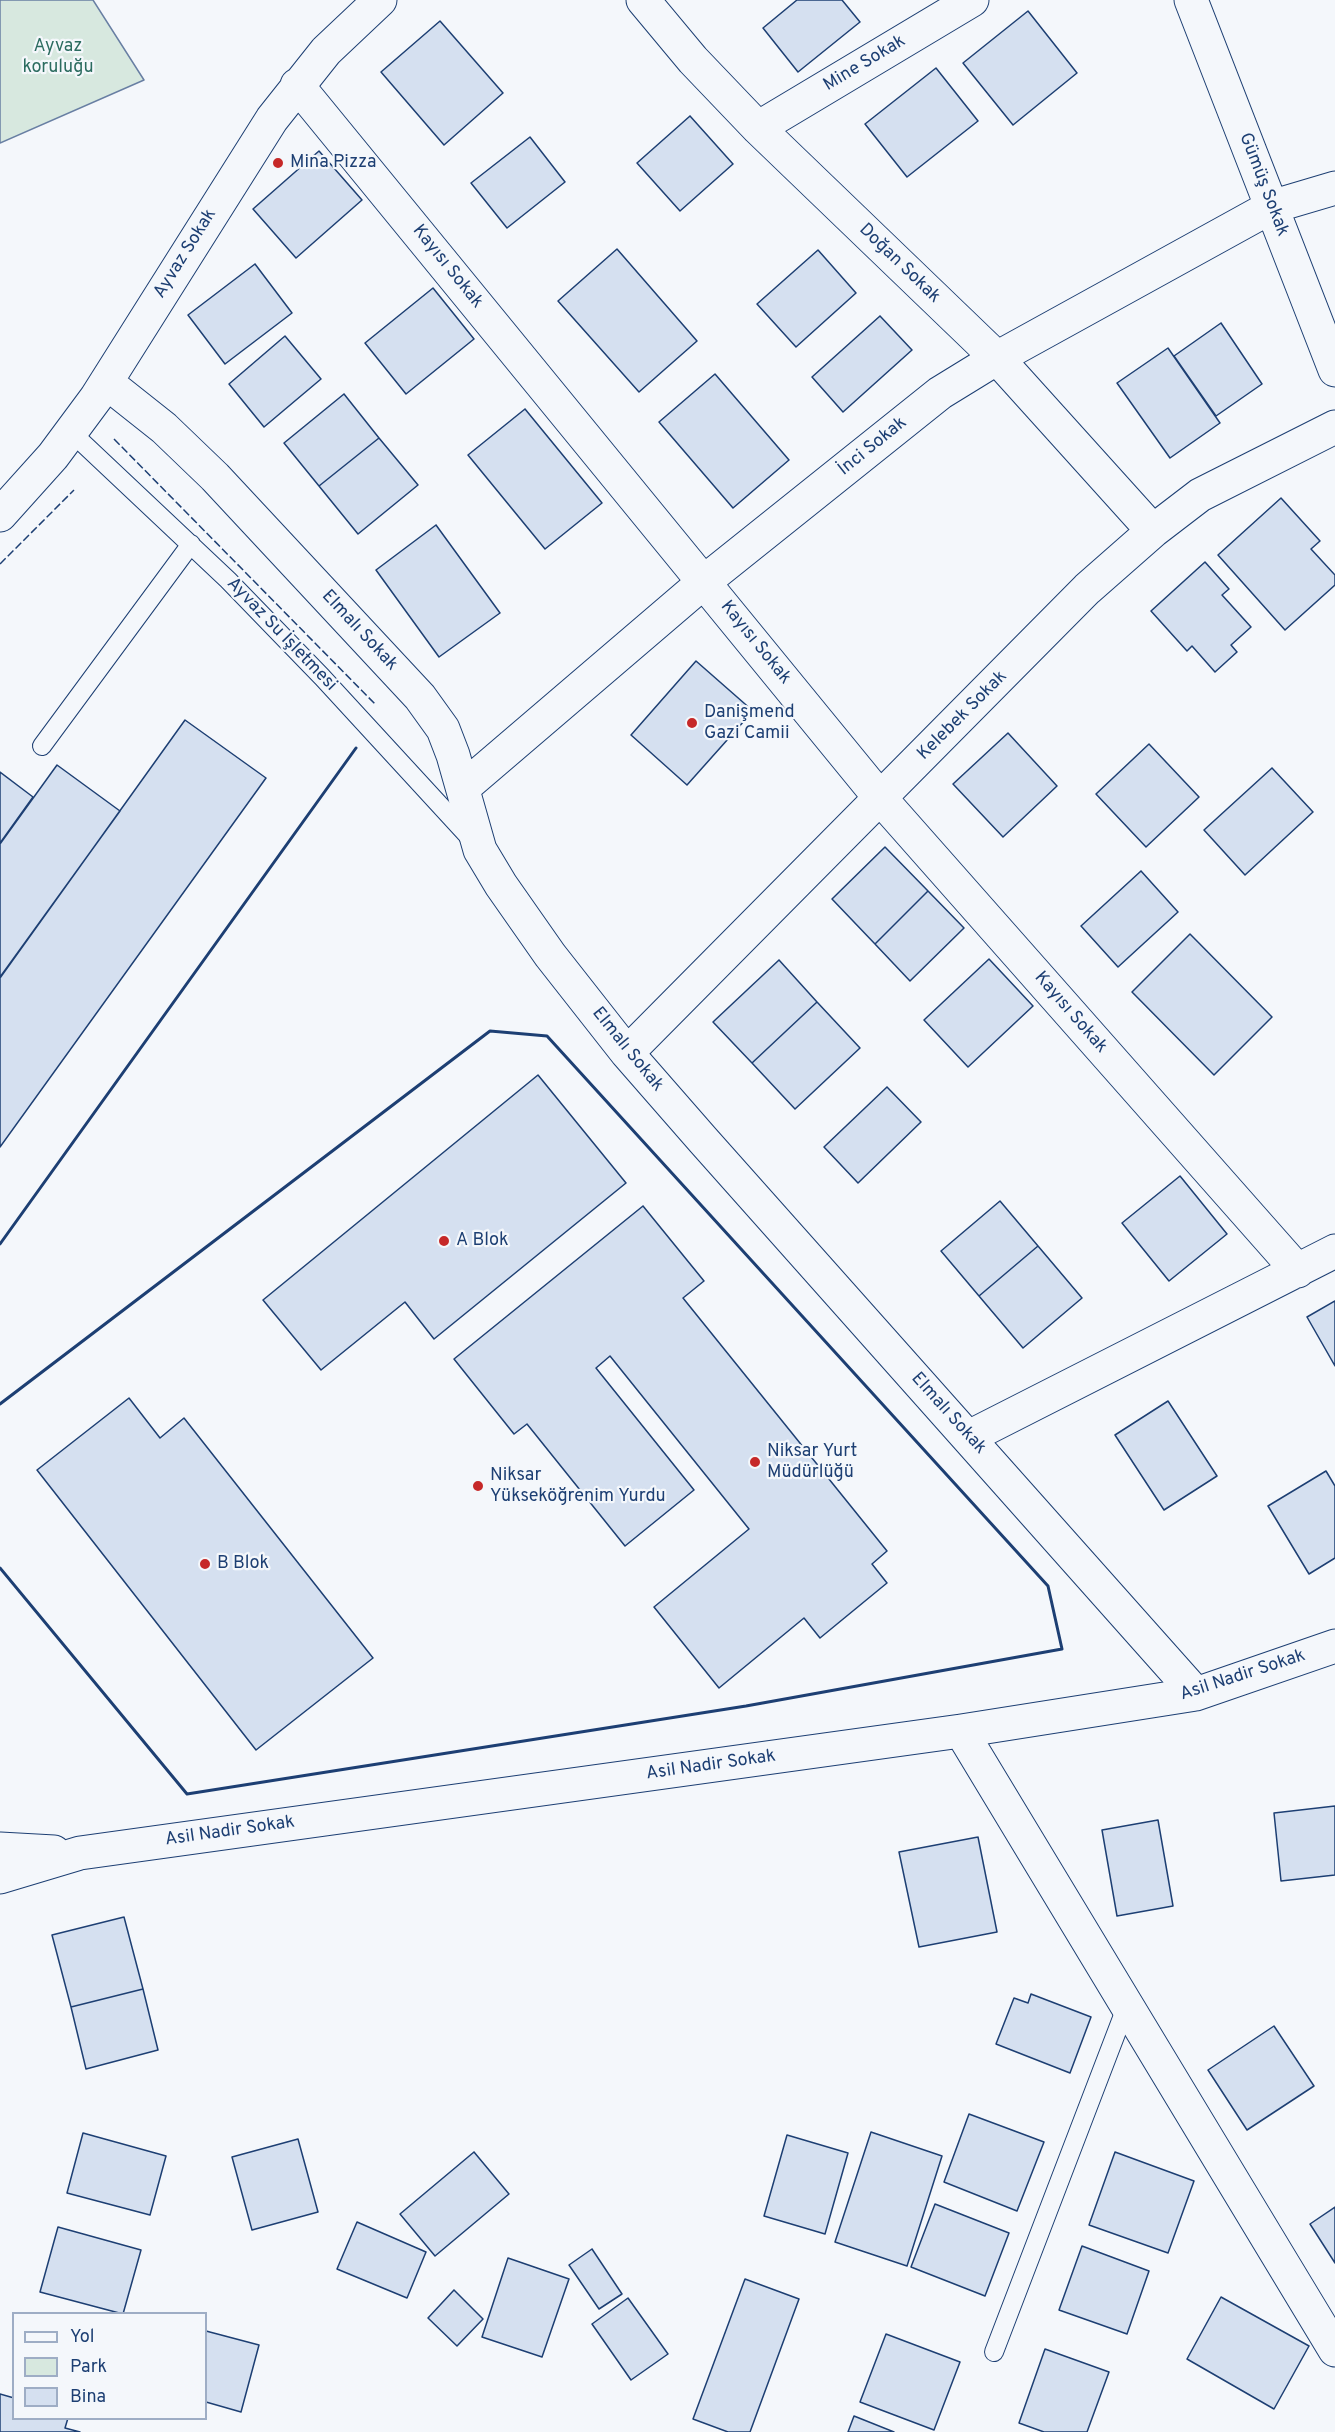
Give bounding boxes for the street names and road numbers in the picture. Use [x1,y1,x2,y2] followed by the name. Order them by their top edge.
[820,31,910,97] street label: Mine Sokak
[1233,130,1293,240] street label: Gümüş Sokak
[150,205,222,303] street label: Ayvaz Sokak
[854,220,944,308] street label: Doğan Sokak
[407,221,487,313] street label: Kayısı Sokak
[834,413,912,481] street label: İnci Sokak
[221,574,341,696] street label: Ayvaz Su İşletmesi
[316,586,402,676] street label: Elmalı Sokak
[715,597,795,689] street label: Kayısı Sokak
[914,667,1012,765] street label: Kelebek Sokak
[1029,968,1111,1058] street label: Kayısı Sokak
[586,1003,668,1097] street label: Elmalı Sokak
[906,1369,990,1459] street label: Elmalı Sokak
[1178,1646,1308,1706] street label: Asil Nadir Sokak
[645,1746,777,1786] street label: Asil Nadir Sokak
[164,1812,296,1852] street label: Asil Nadir Sokak

